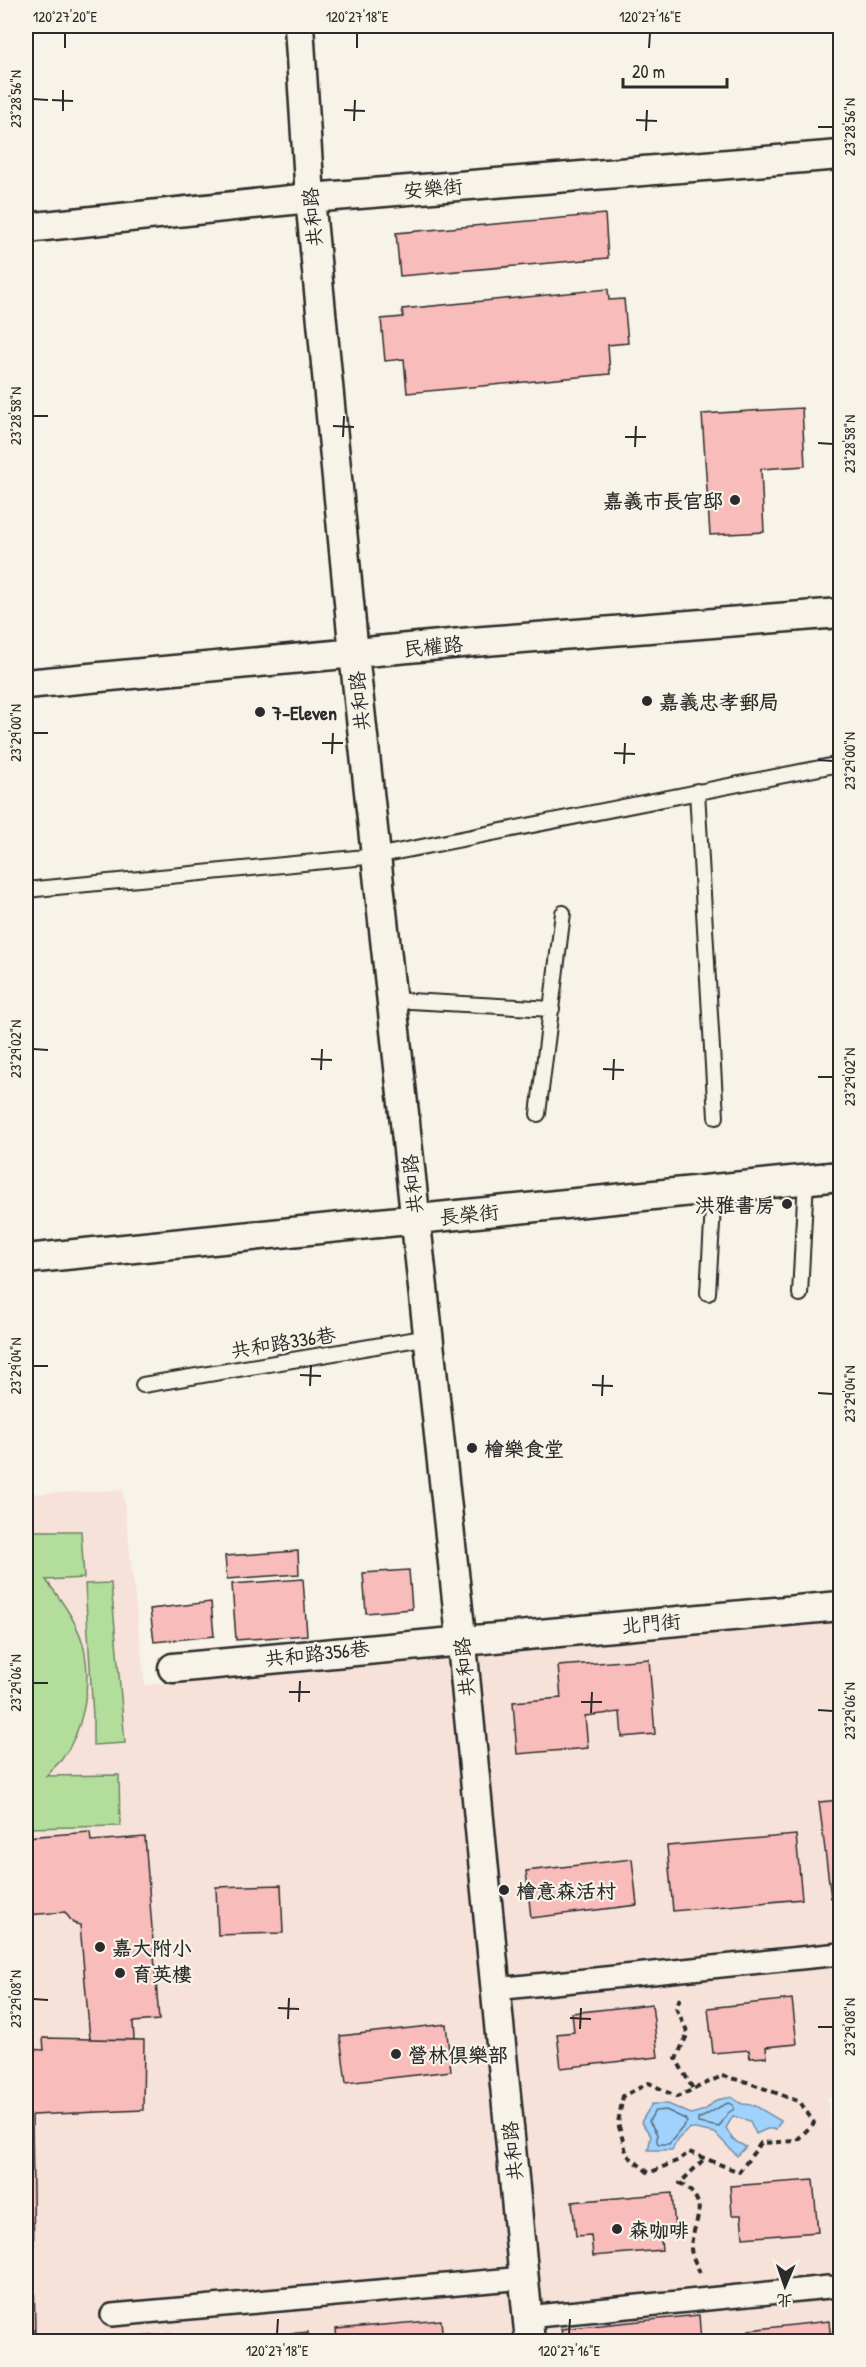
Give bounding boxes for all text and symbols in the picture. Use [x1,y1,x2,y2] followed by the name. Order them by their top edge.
[33,6,98,27] text: 120°27'20"E
[326,6,389,27] text: 120°27'18"E
[619,6,681,27] text: 120°27'16"E
[623,51,726,89] scale bar
[632,59,665,84] text: 20 m
[5,70,26,128] text: 23°28'56"N
[839,98,860,156] text: 23°28'56"N
[402,172,464,204] street label: 安樂街
[296,185,328,248] street label: 共和路
[5,387,26,445] text: 23°28'58"N
[839,415,860,473] text: 23°28'58"N
[603,487,723,514] place label: 嘉義市長官邸
[728,493,742,507] marker: 嘉義市長官邸
[402,629,465,663] street label: 民權路
[342,669,376,732] street label: 共和路
[659,688,779,715] place label: 嘉義忠孝郵局
[640,694,654,708] marker: 嘉義忠孝郵局
[271,699,337,726] place label: 7-Eleven
[5,704,26,762] text: 23°29'00"N
[253,705,267,719] marker: 7-Eleven
[839,732,860,790] text: 23°29'00"N
[5,1020,26,1078] text: 23°29'02"N
[839,1048,860,1106] text: 23°29'02"N
[395,1152,429,1215] street label: 共和路
[695,1191,775,1218] place label: 洪雅書房
[438,1197,500,1231] street label: 長榮街
[780,1197,794,1211] marker: 洪雅書房
[229,1320,338,1364] street label: 共和路336巷
[5,1337,26,1395] text: 23°29'04"N
[839,1365,860,1423] text: 23°29'04"N
[484,1435,564,1462] place label: 檜樂食堂
[465,1441,479,1455] marker: 檜樂食堂
[620,1607,682,1639] street label: 北門街
[263,1634,372,1672] street label: 共和路356巷
[447,1635,481,1698] street label: 共和路
[5,1654,26,1712] text: 23°29'06"N
[839,1682,860,1740] text: 23°29'06"N
[516,1877,616,1904] place label: 檜意森活村
[497,1883,511,1897] marker: 檜意森活村
[112,1934,192,1961] place label: 嘉大附小
[93,1940,107,1954] marker: 嘉大附小
[132,1960,192,1987] place label: 育英樓
[113,1966,127,1980] marker: 育英樓
[5,1970,26,2028] text: 23°29'08"N
[839,1998,860,2056] text: 23°29'08"N
[408,2041,508,2068] place label: 營林俱樂部
[389,2047,403,2061] marker: 營林俱樂部
[495,2119,529,2182] street label: 共和路
[629,2216,689,2243] place label: 森咖啡
[610,2222,624,2236] marker: 森咖啡
[755,2256,815,2316] north arrow
[776,2290,793,2312] text: 北
[246,2340,309,2361] text: 120°27'18"E
[538,2340,600,2361] text: 120°27'16"E

